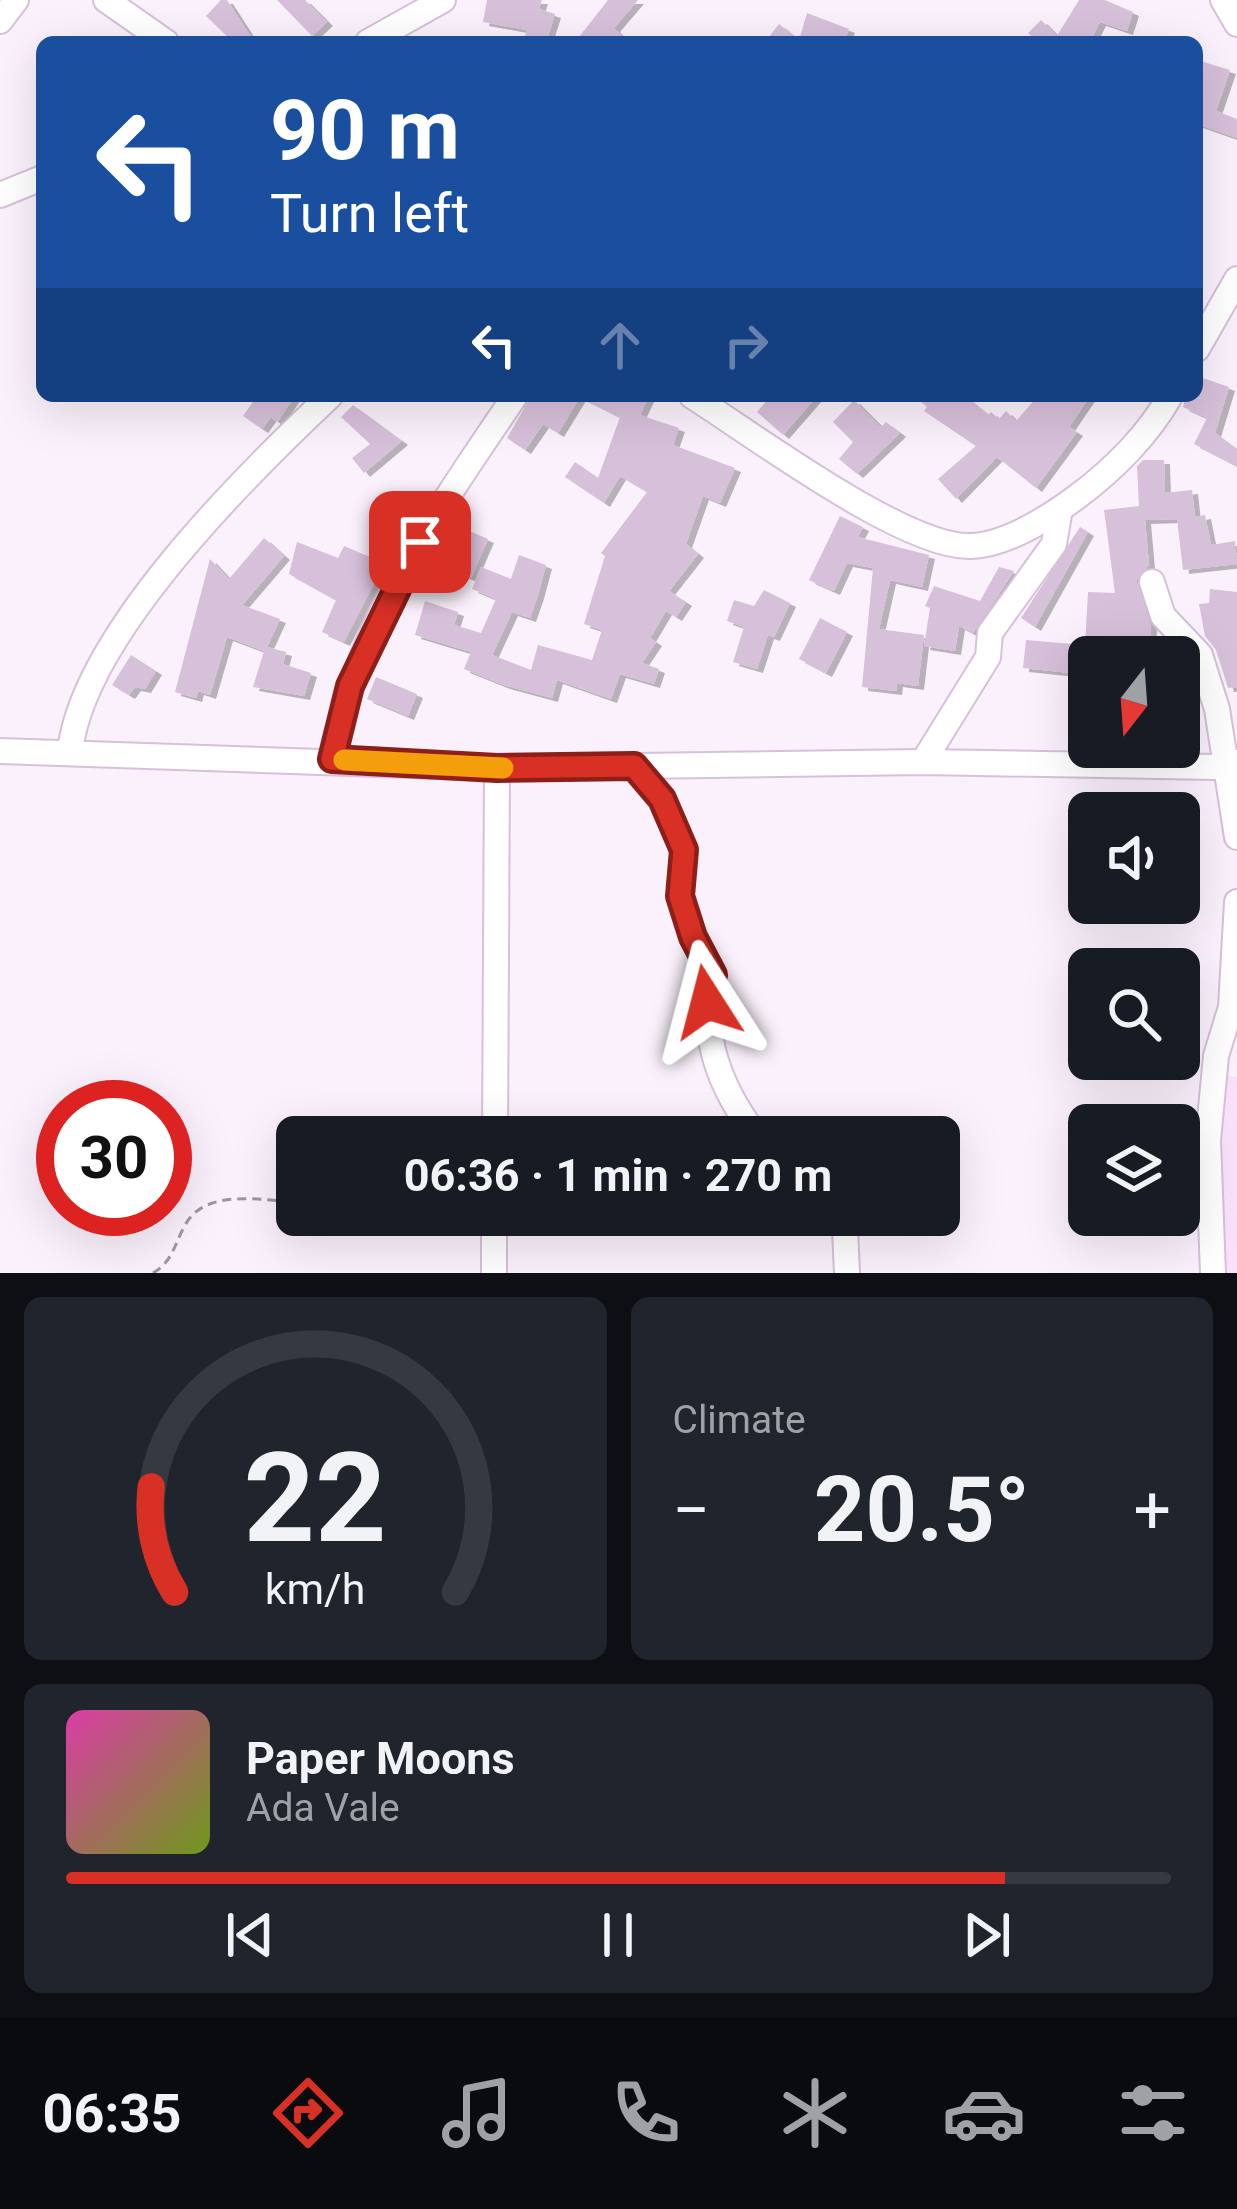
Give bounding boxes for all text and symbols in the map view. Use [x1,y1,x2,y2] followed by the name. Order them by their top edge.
[270,81,460,180] text: 90 m
[72,84,228,240] icon: left
[270,182,469,245] text: Turn left
[461,312,527,378] icon: left
[587,312,653,378] icon: ahead
[713,312,779,378] icon: right
[369,491,471,593] pin
[387,509,453,575] icon: arrive
[1068,636,1200,768] north arrow
[1068,636,1200,1236] map controls
[1068,792,1200,924] button: sound
[644,939,770,1065] position arrow
[1068,948,1200,1080] button: search
[36,1080,192,1236] speed limit sign: 30
[1068,1104,1200,1236] button: layers
[404,1149,832,1202] text: 06:36 · 1 min · 270 m
[673,1397,806,1443] text: Climate
[244,1425,387,1571] text: 22
[814,1458,1030,1563] text: 20.5°
[673,1472,710,1549] text: −
[1134,1472,1171,1549] text: +
[265,1563,366,1613] text: km/h
[246,1732,515,1785] text: Paper Moons
[246,1785,400,1831] text: Ada Vale
[217,1902,283,1968] icon: previous
[585,1902,651,1968] icon: pause
[954,1902,1020,1968] icon: next
[266,2071,350,2155] icon: directions
[435,2071,519,2155] icon: music
[604,2071,688,2155] icon: phone
[773,2071,857,2155] icon: climate
[942,2071,1026,2155] icon: car
[1111,2071,1195,2155] icon: filters
[42,2082,182,2145] text: 06:35

